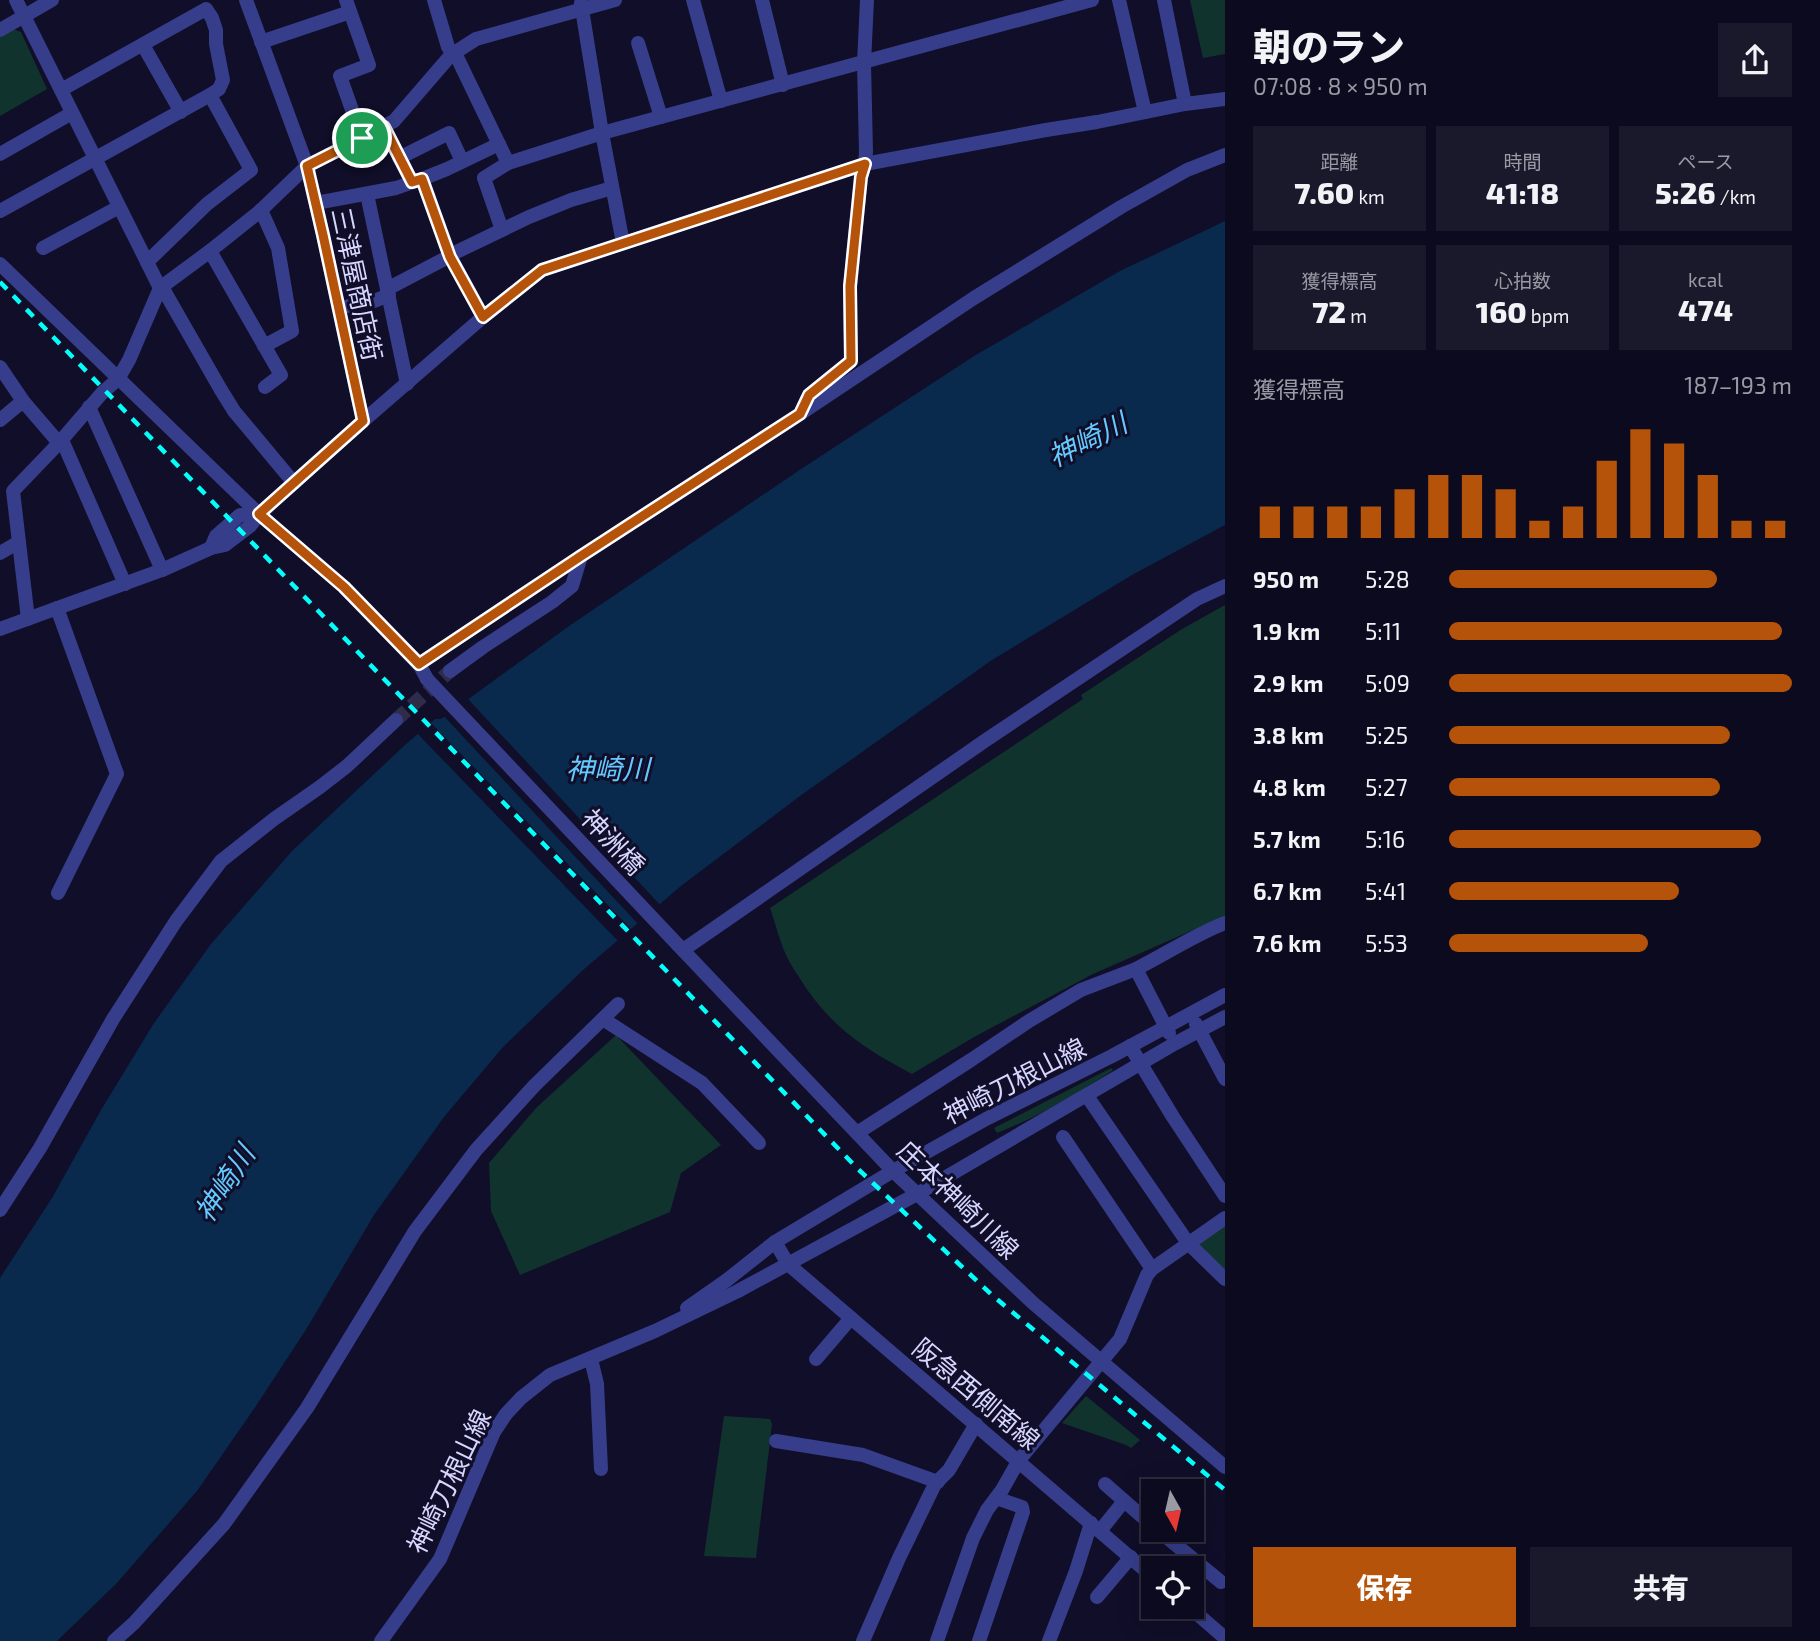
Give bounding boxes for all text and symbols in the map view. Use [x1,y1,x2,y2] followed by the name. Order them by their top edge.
[1253,23,1405,69] text: 朝のラン
[1718,23,1792,97] button: share
[1253,72,1428,100] text: 07:08 · 8 × 950 m
[332,108,392,168] pin
[343,119,381,157] icon: arrive
[1320,150,1359,173] text: 距離
[1503,150,1542,173] text: 時間
[1677,150,1734,173] text: ペース
[1294,174,1354,210] text: 7.60
[1486,174,1559,210] text: 41:18
[1655,174,1716,210] text: 5:26
[1354,185,1385,208] text: km
[1716,185,1756,208] text: /km
[327,204,389,364] street label: 三津屋商店街
[1688,268,1723,291] text: kcal
[1301,269,1378,292] text: 獲得標高
[1494,269,1551,292] text: 心拍数
[1678,291,1733,327] text: 474
[1312,293,1346,329] text: 72
[1476,293,1527,329] text: 160
[1346,304,1367,327] text: m
[1527,304,1569,327] text: bpm
[1684,371,1792,399] text: 187–193 m
[1253,375,1345,403] text: 獲得標高
[1042,403,1135,473] water label: 神崎川
[1253,565,1319,593] text: 950 m
[1365,565,1410,593] text: 5:28
[1253,617,1320,645] text: 1.9 km
[1365,617,1401,645] text: 5:11
[1253,669,1324,697] text: 2.9 km
[1365,669,1410,697] text: 5:09
[1253,721,1324,749] text: 3.8 km
[1365,721,1408,749] text: 5:25
[566,751,653,785] water label: 神崎川
[1253,773,1326,801] text: 4.8 km
[1365,773,1407,801] text: 5:27
[576,802,652,880] street label: 神洲橋
[1253,825,1321,853] text: 5.7 km
[1365,825,1405,853] text: 5:16
[1253,877,1322,905] text: 6.7 km
[1365,877,1406,905] text: 5:41
[1253,929,1321,957] text: 7.6 km
[1365,929,1408,957] text: 5:53
[937,1031,1091,1129] street label: 神崎刀根山線
[892,1134,1026,1264] street label: 庄本神崎川線
[187,1136,263,1227] water label: 神崎川
[907,1331,1047,1455] street label: 阪急西側南線
[400,1404,496,1558] street label: 神崎刀根山線
[1141,1479,1204,1542] north arrow
[1141,1479,1204,1619] map controls
[1253,1547,1516,1627] button: 保存
[1530,1547,1792,1627] button: 共有
[1141,1556,1204,1619] button: locate

